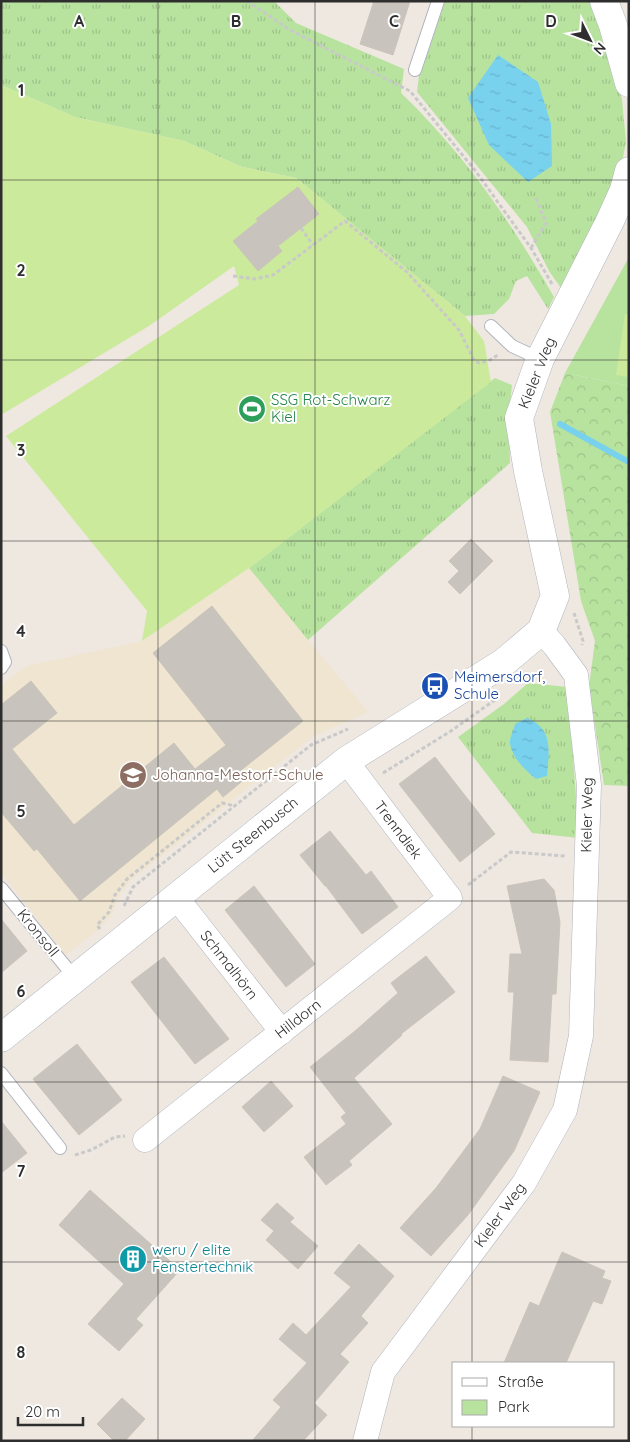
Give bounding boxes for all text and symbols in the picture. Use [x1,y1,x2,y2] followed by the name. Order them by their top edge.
[74,11,85,31] text: A
[231,11,241,31] text: B
[389,11,399,31] text: C
[545,11,557,31] text: D
[565,15,615,65] north arrow
[590,39,610,59] text: N
[18,80,24,100] text: 1
[16,260,26,280] text: 2
[514,334,559,411] street label: Kieler Weg
[271,390,390,426] place label: SSG Rot-Schwarz Kiel
[237,394,267,424] sports icon: SSG Rot-Schwarz Kiel
[17,440,25,460] text: 3
[16,621,26,641] text: 4
[454,667,545,703] place label: Meimersdorf, Schule
[420,671,450,701] bus stop icon: Meimersdorf, Schule
[118,760,148,790] school or university icon: Johanna-Mestorf-Schule
[152,765,324,784] place label: Johanna-Mestorf-Schule
[576,777,597,853] street label: Kieler Weg
[204,792,302,877] street label: Lütt Steenbusch
[370,797,427,863] street label: Trenndiek
[16,801,26,821] text: 5
[13,905,63,960] street label: Kronsoll
[196,926,262,1003] street label: Schmalhörn
[17,981,26,1001] text: 6
[271,995,325,1043] street label: Hilldorn
[17,1161,26,1181] text: 7
[470,1179,529,1251] street label: Kieler Weg
[152,1240,253,1276] place label: weru / elite Fenstertechnik
[118,1244,148,1274] building icon: weru / elite Fenstertechnik
[17,1342,26,1362] text: 8
[452,1362,615,1427] legend
[498,1372,544,1391] text: Straße
[18,1394,82,1426] scale bar
[498,1397,530,1416] text: Park
[25,1402,60,1421] text: 20 m

